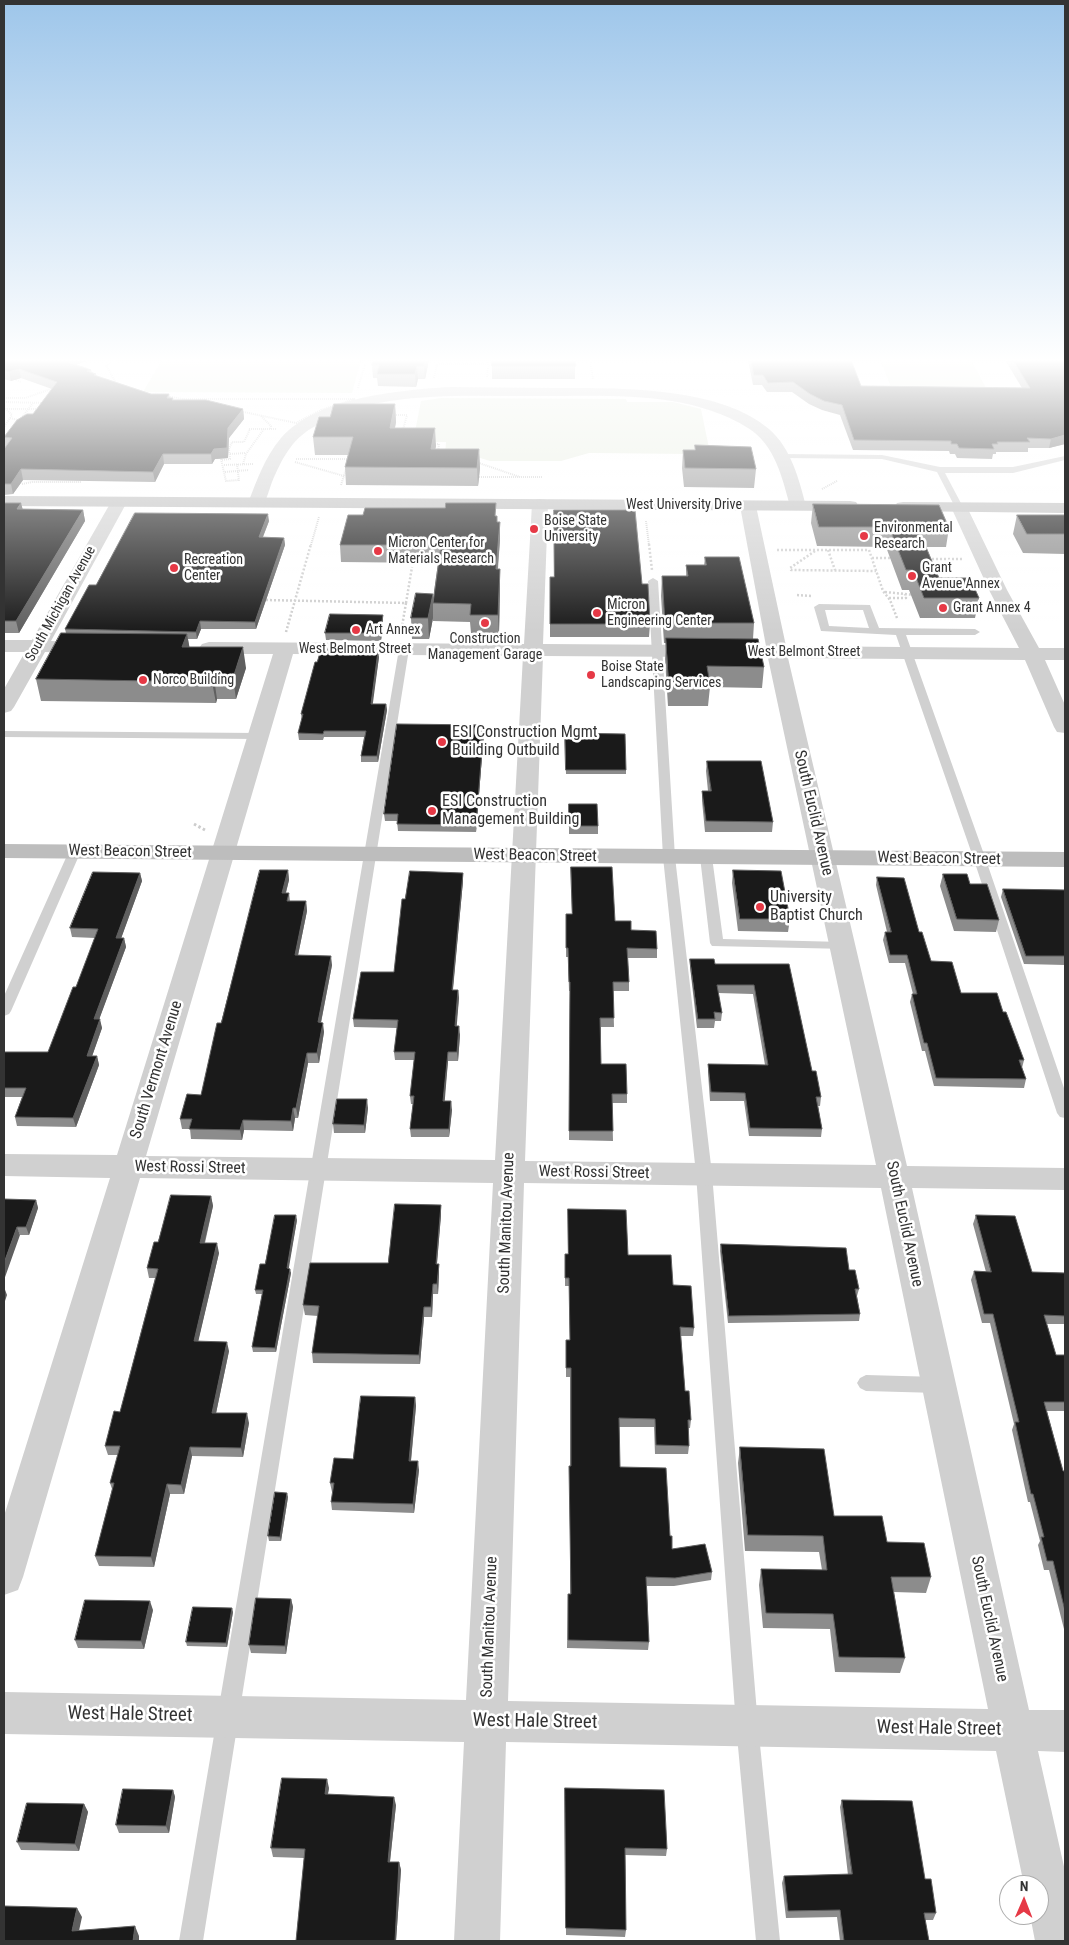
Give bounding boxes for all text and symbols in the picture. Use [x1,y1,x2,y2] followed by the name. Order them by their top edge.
[626,497,742,513] street label: West University Drive
[544,513,607,546] place label: Boise State University
[874,520,953,552] place label: Environmental Research
[528,523,540,535] marker: Boise State University
[858,530,870,542] marker: Environmental Research
[388,535,494,568] place label: Micron Center for Materials Research
[22,543,100,665] street label: South Michigan Avenue
[372,545,384,557] marker: Micron Center for Materials Research
[184,552,243,584] place label: Recreation Center
[922,560,1000,592] place label: Grant Avenue Annex
[168,562,180,574] marker: Recreation Center
[906,570,918,582] marker: Grant Avenue Annex
[607,597,711,630] place label: Micron Engineering Center
[953,600,1031,616] place label: Grant Annex 4
[937,602,949,614] marker: Grant Annex 4
[591,607,603,619] marker: Micron Engineering Center
[479,617,491,629] marker: Construction Management Garage
[366,622,420,638] place label: Art Annex
[350,624,362,636] marker: Art Annex
[428,631,542,664] place label: Construction Management Garage
[299,641,411,657] street label: West Belmont Street
[748,644,860,660] street label: West Belmont Street
[601,659,721,692] place label: Boise State Landscaping Services
[585,669,597,681] marker: Boise State Landscaping Services
[153,672,234,688] place label: Norco Building
[137,674,149,686] marker: Norco Building
[452,723,597,761] place label: ESI Construction Mgmt Building Outbuild
[436,736,448,748] marker: ESI Construction Mgmt Building Outbuild
[789,748,837,878] street label: South Euclid Avenue
[442,792,579,830] place label: ESI Construction Management Building
[426,805,438,817] marker: ESI Construction Management Building
[68,841,192,863] street label: West Beacon Street
[473,845,597,867] street label: West Beacon Street
[877,848,1001,870] street label: West Beacon Street
[770,888,863,926] place label: University Baptist Church
[754,901,766,913] marker: University Baptist Church
[127,999,187,1141] street label: South Vermont Avenue
[495,1152,519,1294] street label: South Manitou Avenue
[134,1157,246,1179] street label: West Rossi Street
[881,1159,927,1289] street label: South Euclid Avenue
[538,1162,650,1184] street label: West Rossi Street
[966,1554,1012,1684] street label: South Euclid Avenue
[478,1556,502,1698] street label: South Manitou Avenue
[67,1703,193,1727] street label: West Hale Street
[472,1710,598,1734] street label: West Hale Street
[876,1717,1002,1741] street label: West Hale Street
[999,1875,1049,1925] north arrow
[1020,1878,1029,1894] text: N

